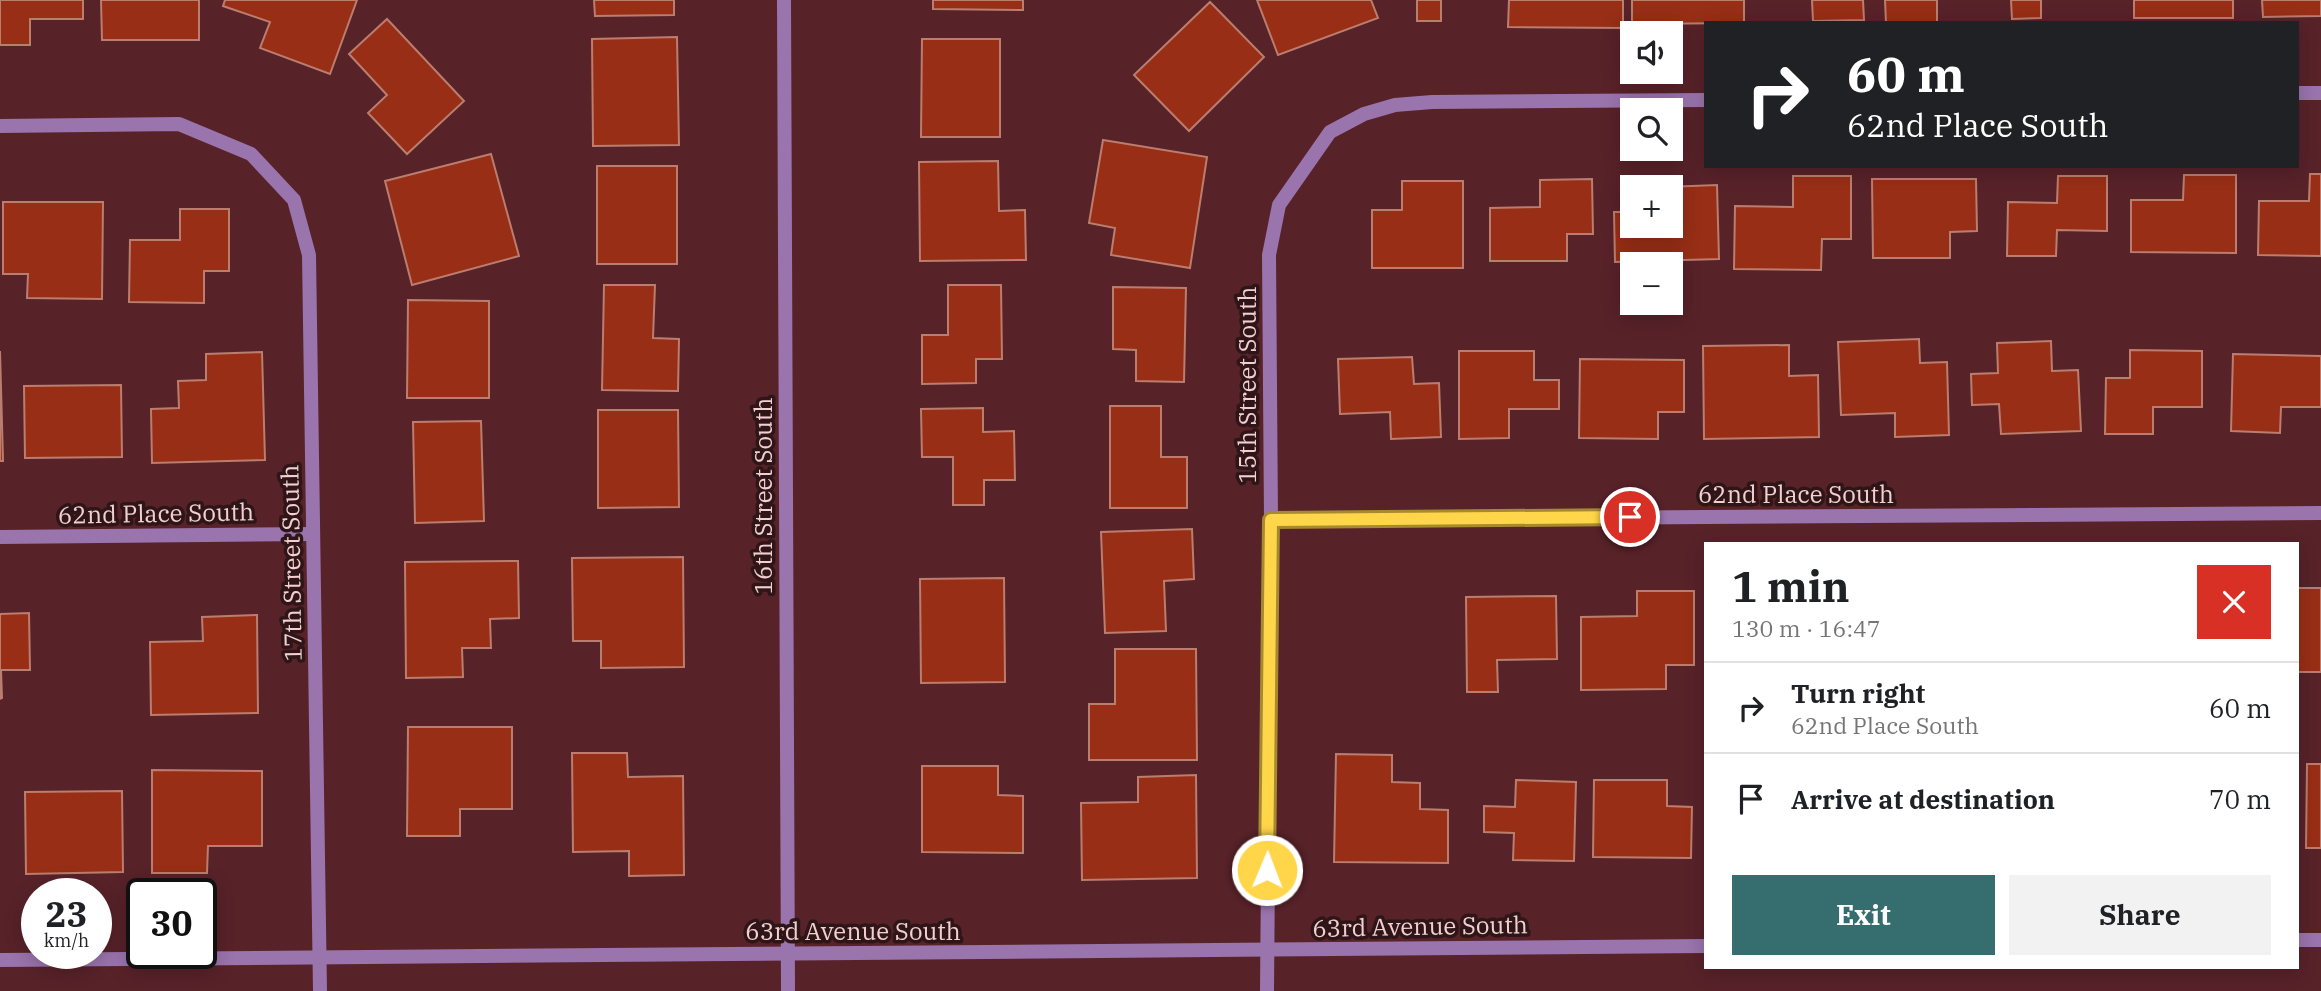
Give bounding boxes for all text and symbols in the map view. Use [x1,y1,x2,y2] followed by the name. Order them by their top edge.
[1620,21,1683,315] map controls
[1620,21,1683,84] button: sound
[1847,42,1965,105] text: 60 m
[1732,49,1823,140] icon: right
[1620,98,1683,161] button: search
[1847,104,2109,146] text: 62nd Place South
[1620,175,1683,238] button: +
[1620,252,1683,315] button: −
[1231,287,1263,483] street label: 15th Street South
[747,398,779,594] street label: 16th Street South
[273,464,309,662] street label: 17th Street South
[1698,478,1894,510] street label: 62nd Place South
[1600,487,1660,547] pin
[58,495,254,531] street label: 62nd Place South
[1611,498,1649,536] icon: arrive
[1732,559,1850,614] text: 1 min
[2197,565,2271,639] button: close
[1732,613,1881,643] text: 130 m · 16:47
[1791,676,1925,710] text: Turn right
[1732,689,1770,727] icon: right
[2209,691,2271,725] text: 60 m
[1791,710,1979,740] text: 62nd Place South
[1732,780,1770,818] icon: arrive
[1791,782,2055,816] text: Arrive at destination
[2209,782,2271,816] text: 70 m
[1230,833,1304,907] position arrow
[1732,875,1995,955] button: Exit
[2009,875,2271,955] button: Share
[126,878,217,969] speed limit sign: 30
[45,891,88,937] text: 23
[1312,908,1528,944] street label: 63rd Avenue South
[745,915,961,947] street label: 63rd Avenue South
[44,929,89,952] text: km/h

